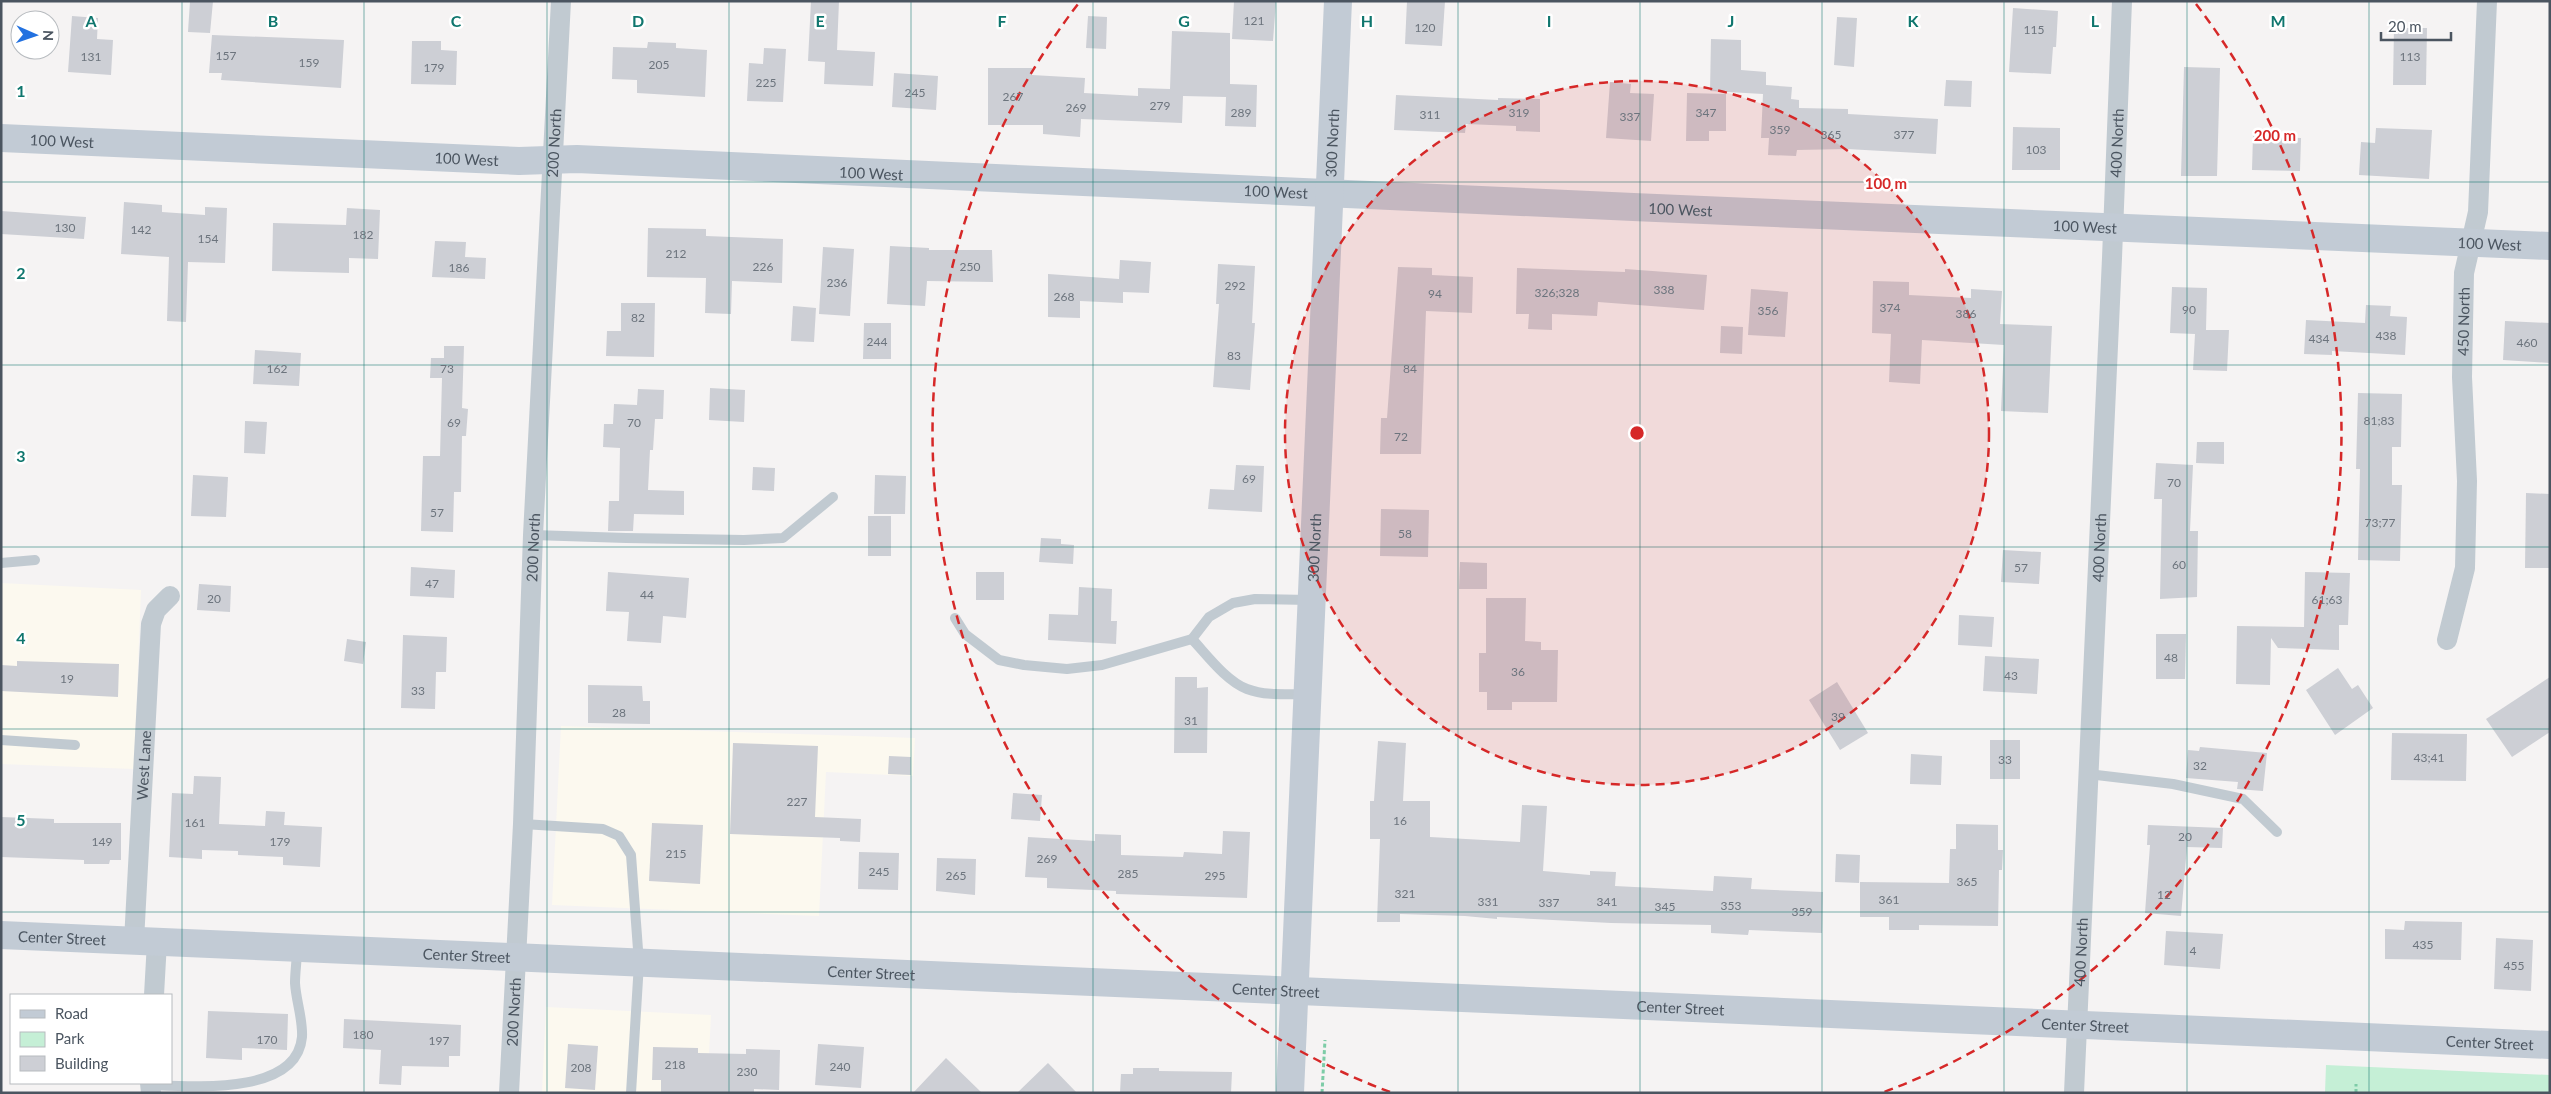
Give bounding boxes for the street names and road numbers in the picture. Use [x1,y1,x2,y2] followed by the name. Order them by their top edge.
[543,108,564,178] street label: 200 North
[1321,108,1342,178] street label: 300 North
[2106,108,2127,178] street label: 400 North
[29,130,95,151] street label: 100 West
[434,148,500,169] street label: 100 West
[839,163,904,184] street label: 100 West
[1243,181,1309,202] street label: 100 West
[1648,199,1713,219] street label: 100 West
[2052,216,2118,237] street label: 100 West
[2457,233,2523,254] street label: 100 West
[2453,287,2473,356] street label: 450 North
[522,513,543,582] street label: 200 North
[1303,513,1324,582] street label: 300 North
[2088,513,2109,582] street label: 400 North
[133,730,154,801] street label: West Lane
[2070,917,2091,987] street label: 400 North
[18,927,107,949] street label: Center Street
[422,944,511,966] street label: Center Street
[827,962,916,983] street label: Center Street
[502,977,524,1047] street label: 200 North
[1232,979,1321,1001] street label: Center Street
[1636,997,1725,1018] street label: Center Street
[2041,1014,2130,1036] street label: Center Street
[2445,1032,2535,1053] street label: Center Street

